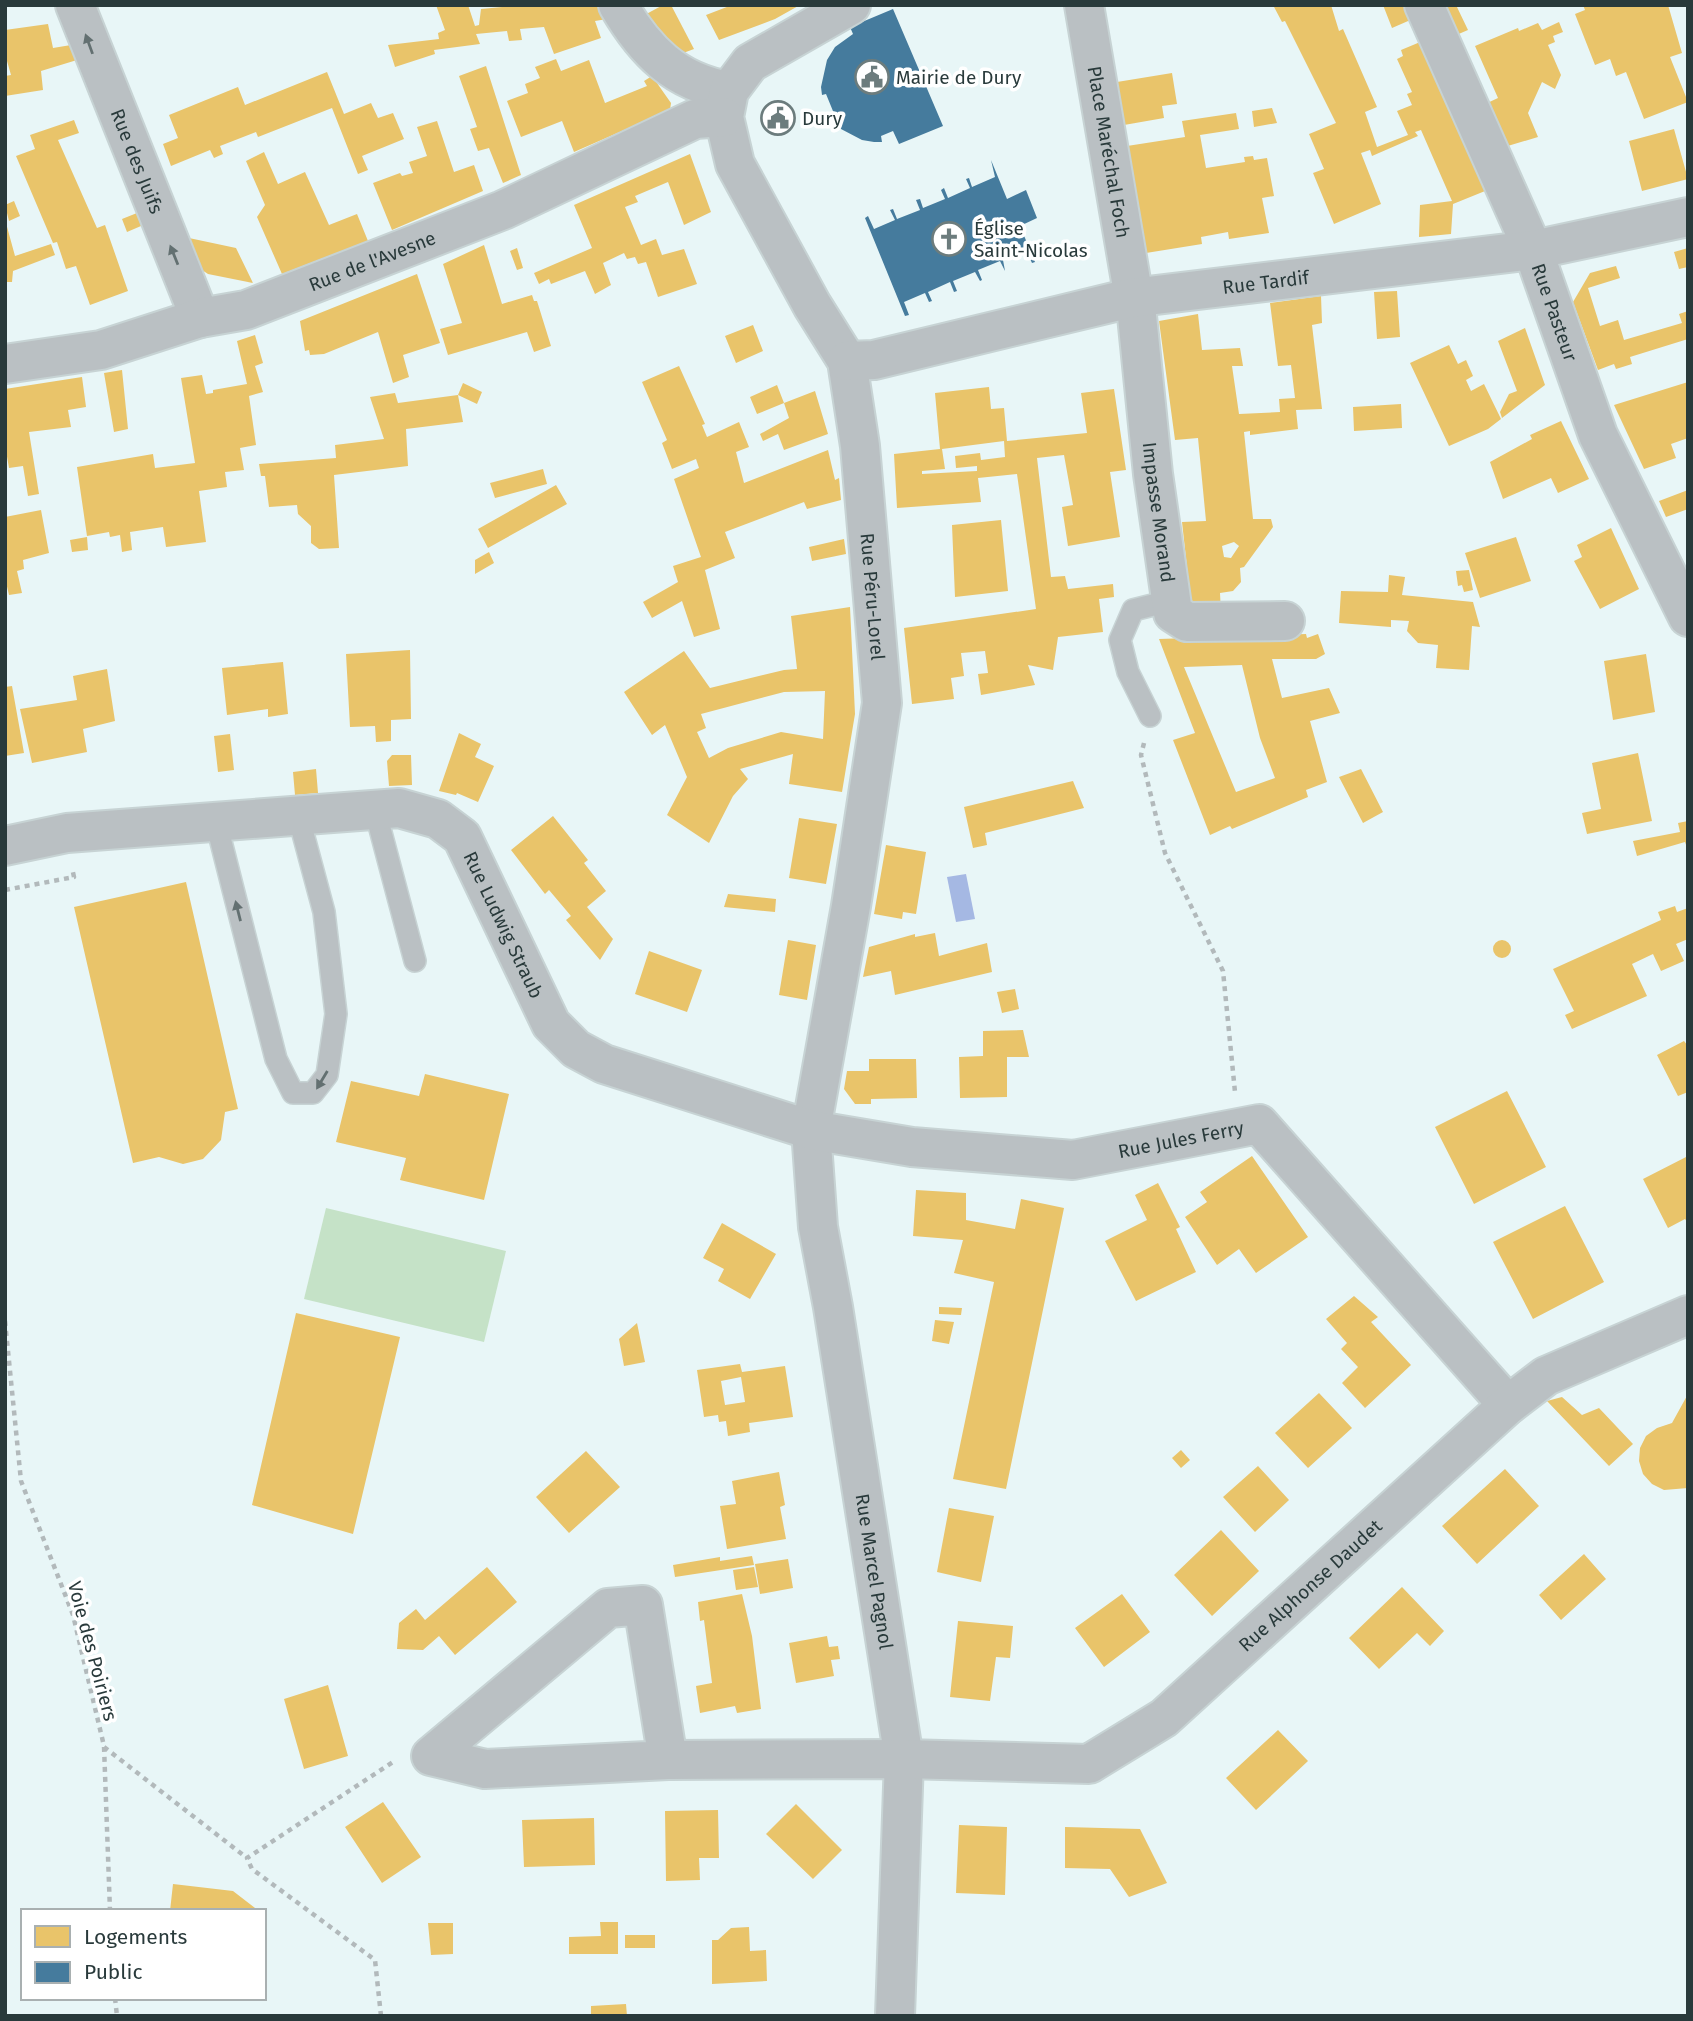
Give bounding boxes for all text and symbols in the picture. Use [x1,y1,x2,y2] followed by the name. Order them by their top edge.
[83,34,94,55] one-way arrow
[853,58,891,96] public building icon: Mairie de Dury
[1083,64,1134,240] street label: Place Maréchal Foch
[896,66,1022,89] place label: Mairie de Dury
[759,99,797,137] public building icon: Dury
[106,105,168,217] street label: Rue des Juifs
[802,107,843,130] place label: Dury
[974,217,1088,262] place label: Église Saint-Nicolas
[930,220,968,258] church icon: Église Saint-Nicolas
[305,226,439,297] street label: Rue de l'Avesne
[169,244,180,265] one-way arrow
[1527,260,1582,365] street label: Rue Pasteur
[1221,266,1312,299] street label: Rue Tardif
[1138,441,1179,584] street label: Impasse Morand
[855,532,889,662] street label: Rue Péru-Lorel
[459,848,548,1002] street label: Rue Ludwig Straub
[232,899,243,921] one-way arrow
[315,1070,328,1090] one-way arrow
[1116,1116,1246,1163] street label: Rue Jules Ferry
[850,1492,898,1651] street label: Rue Marcel Pagnol
[1234,1515,1387,1656] street label: Rue Alphonse Daudet
[63,1579,122,1724] street label: Voie des Poiriers
[21,1909,266,2000] legend
[84,1924,188,1950] text: Logements
[84,1959,142,1985] text: Public

